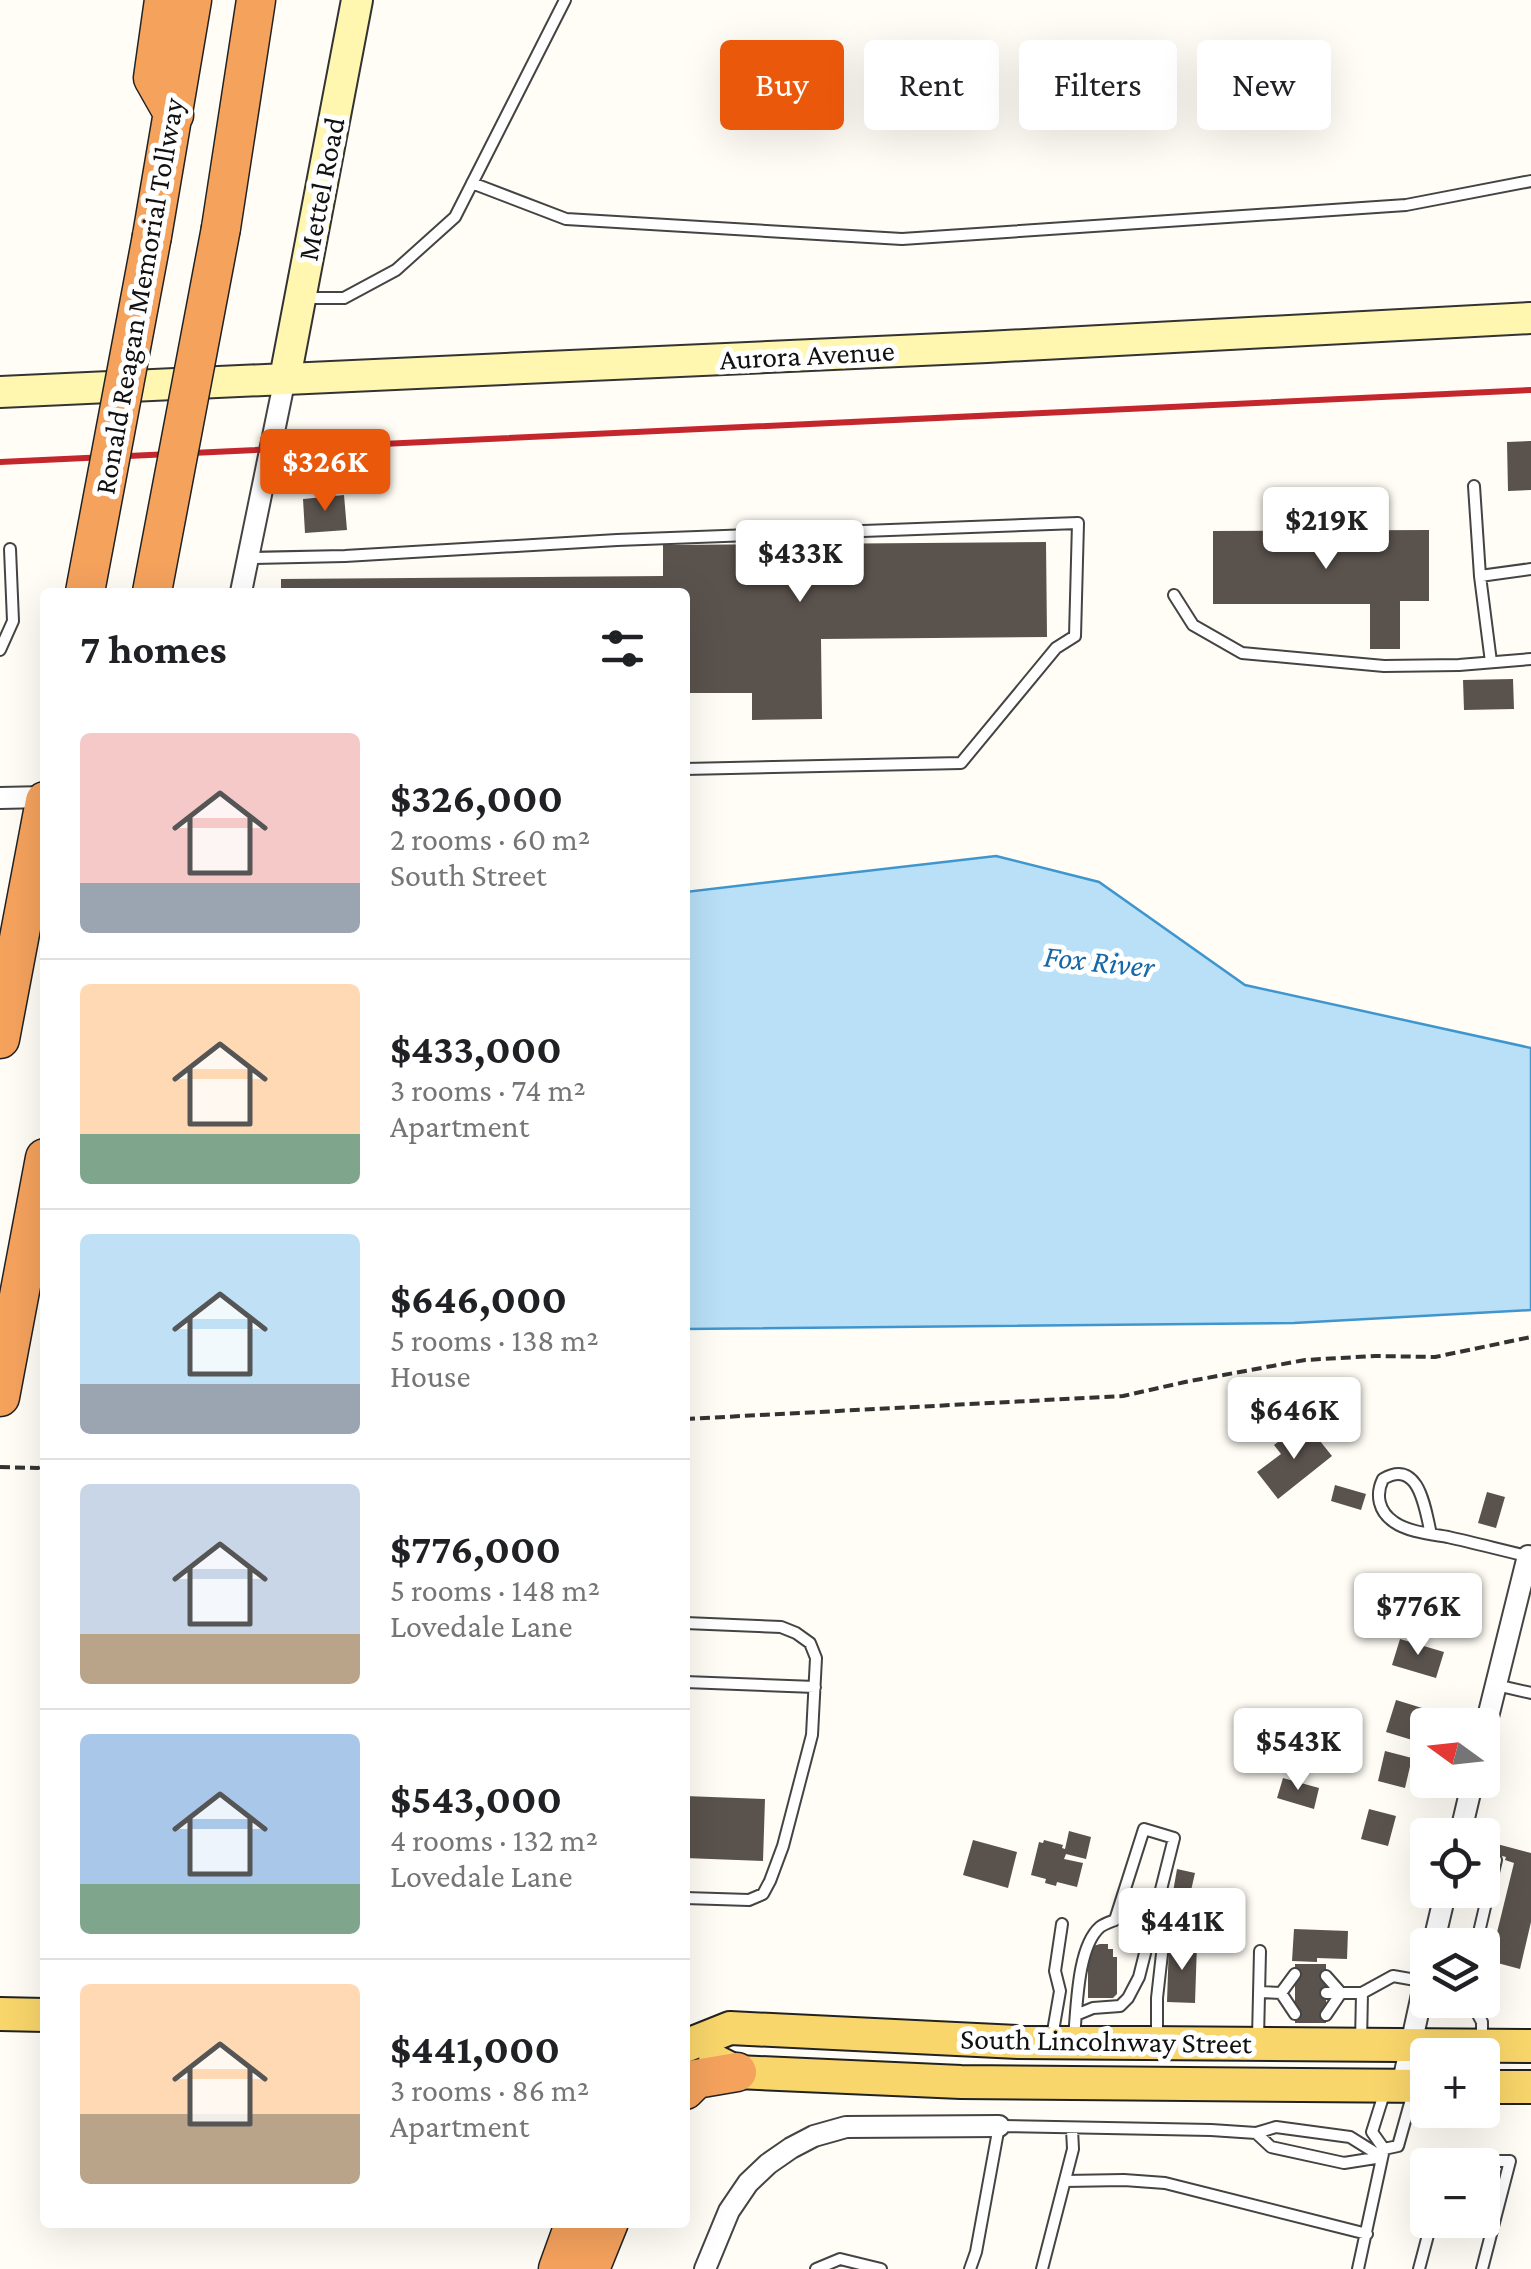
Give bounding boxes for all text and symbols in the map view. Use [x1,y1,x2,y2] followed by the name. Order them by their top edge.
[720,40,844,130] chip: Buy
[864,40,999,130] chip: Rent
[1019,40,1177,130] chip: Filters
[1197,40,1331,130] chip: New
[87,95,191,497] street label: Ronald Reagan Memorial Tollway
[290,114,351,263] street label: Mettel Road
[718,333,895,376] street label: Aurora Avenue
[255,429,395,514] pin: $326K
[282,443,368,479] text: $326K
[1256,487,1396,572] pin: $219K
[1285,501,1367,537] text: $219K
[730,520,870,605] pin: $433K
[758,534,842,570] text: $433K
[595,621,650,676] icon: filters
[80,625,227,672] text: 7 homes
[160,773,280,893] icon: home
[390,774,563,821] text: $326,000
[390,821,590,857] text: 2 rooms · 60 m²
[390,857,547,893] text: South Street
[1042,937,1157,985] water label: Fox River
[160,1024,280,1144] icon: home
[390,1025,562,1072] text: $433,000
[390,1072,586,1108] text: 3 rooms · 74 m²
[390,1108,529,1144] text: Apartment
[160,1274,280,1394] icon: home
[390,1275,567,1322] text: $646,000
[390,1322,599,1358] text: 5 rooms · 138 m²
[390,1358,470,1394] text: House
[1224,1377,1364,1462] pin: $646K
[1250,1391,1338,1427] text: $646K
[160,1524,280,1644] icon: home
[390,1525,561,1572] text: $776,000
[390,1572,600,1608] text: 5 rooms · 148 m²
[1348,1573,1488,1658] pin: $776K
[1376,1587,1460,1623] text: $776K
[390,1608,572,1644] text: Lovedale Lane
[1228,1708,1368,1793] pin: $543K
[1410,1708,1500,1798] north arrow
[1410,1708,1500,2238] map controls
[1256,1722,1340,1758] text: $543K
[160,1774,280,1894] icon: home
[390,1775,562,1822] text: $543,000
[1410,1818,1500,1908] button: locate
[390,1822,598,1858] text: 4 rooms · 132 m²
[390,1858,572,1894] text: Lovedale Lane
[1112,1888,1252,1973] pin: $441K
[1141,1902,1223,1938] text: $441K
[1410,1928,1500,2018] button: layers
[960,2021,1253,2061] street label: South Lincolnway Street
[160,2024,280,2144] icon: home
[390,2025,560,2072] text: $441,000
[1410,2038,1500,2128] button: +
[390,2072,589,2108] text: 3 rooms · 86 m²
[390,2108,529,2144] text: Apartment
[1410,2148,1500,2238] button: −

